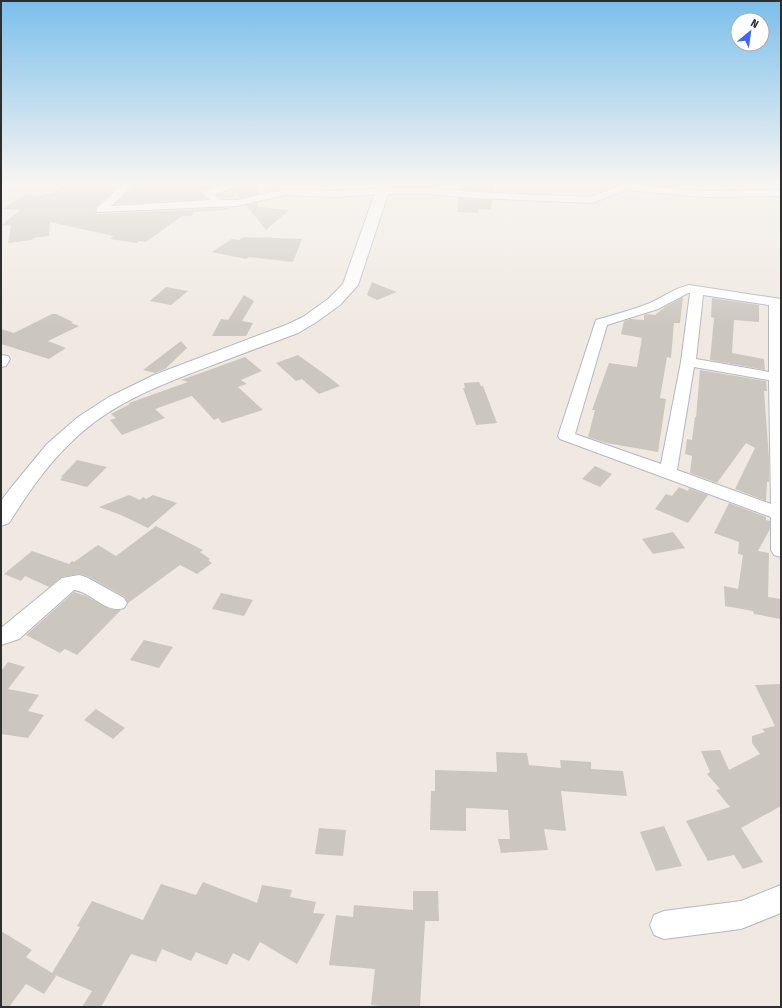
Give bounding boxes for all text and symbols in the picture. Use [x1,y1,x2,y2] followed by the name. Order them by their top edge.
[730,12,770,52] north arrow
[749,16,761,31] text: N

